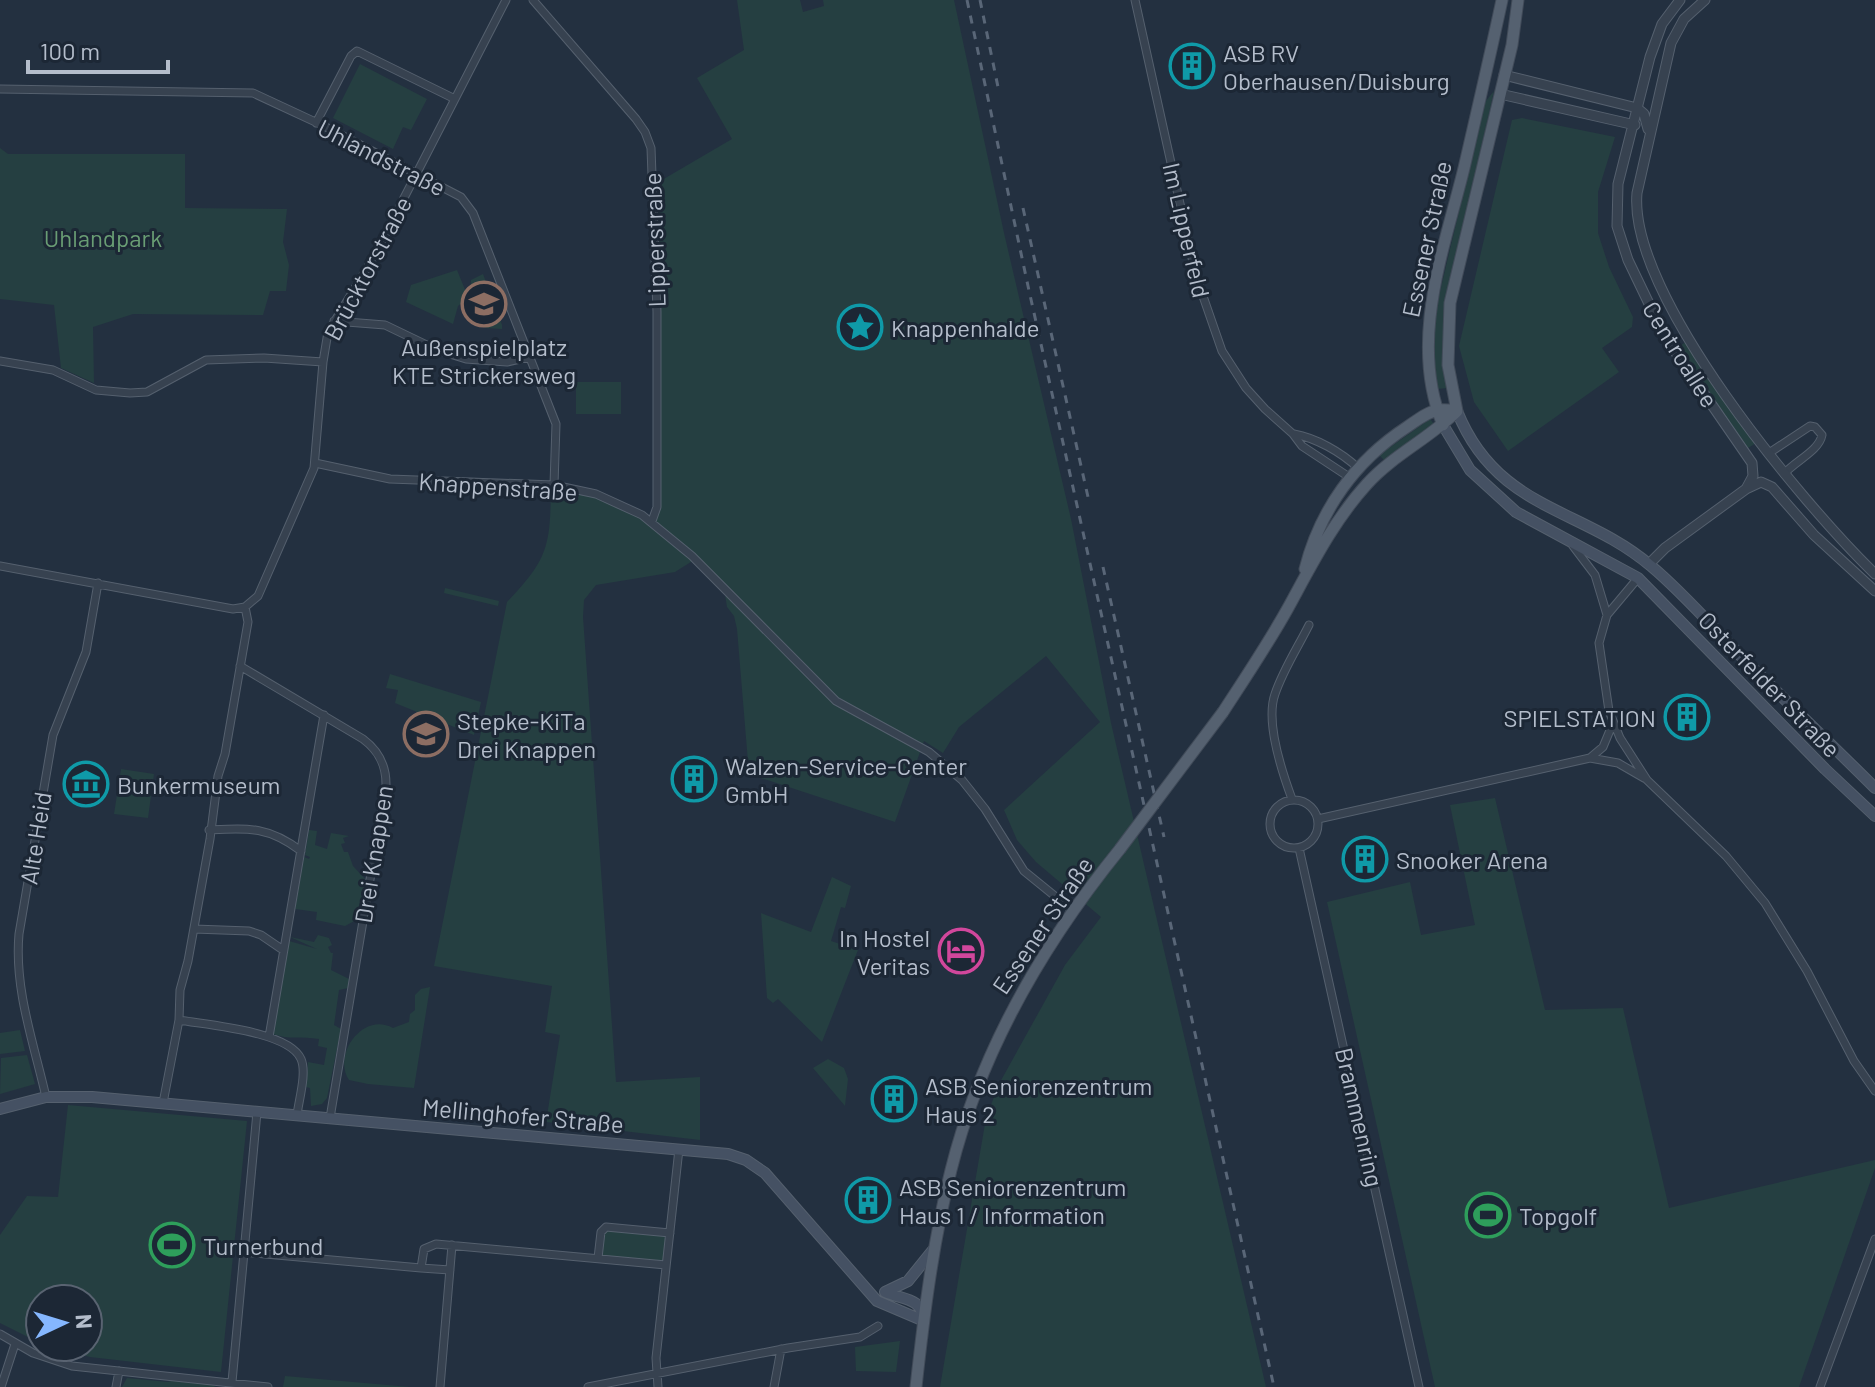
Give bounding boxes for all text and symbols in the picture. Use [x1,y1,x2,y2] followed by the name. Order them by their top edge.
[28,24,168,74] scale bar
[40,36,100,65] text: 100 m
[1223,38,1450,95] place label: ASB RV Oberhausen/Duisburg
[1168,42,1216,90] building icon: ASB RV Oberhausen/Duisburg
[313,112,451,202] street label: Uhlandstraße
[1395,158,1457,320] street label: Essener Straße
[1157,160,1217,300] street label: Im Lipperfeld
[637,172,671,308] street label: Lipperstraße
[317,191,417,345] street label: Brücktorstraße
[44,223,162,252] park label: Uhlandpark
[460,280,508,328] school or university icon: Außenspielplatz KTE Strickersweg
[1637,296,1725,412] street label: Centroallee
[836,303,884,351] place icon: Knappenhalde
[891,313,1040,342] place label: Knappenhalde
[392,332,576,389] place label: Außenspielplatz KTE Strickersweg
[418,466,578,506] street label: Knappenstraße
[1693,605,1847,763] street label: Osterfelder Straße
[1663,693,1711,741] building icon: SPIELSTATION
[1504,703,1656,732] place label: SPIELSTATION
[457,706,596,763] place label: Stepke-KiTa Drei Knappen
[402,710,450,758] school or university icon: Stepke-KiTa Drei Knappen
[725,751,967,808] place label: Walzen-Service-Center GmbH
[670,755,718,803] building icon: Walzen-Service-Center GmbH
[62,760,110,808] museum icon: Bunkermuseum
[117,770,280,799] place label: Bunkermuseum
[348,783,398,925] street label: Drei Knappen
[13,789,57,887] street label: Alte Heid
[1341,835,1389,883] building icon: Snooker Arena
[1396,845,1548,874] place label: Snooker Arena
[986,851,1098,999] street label: Essener Straße
[839,923,930,980] place label: In Hostel Veritas
[937,927,985,975] hotel icon: In Hostel Veritas
[1330,1045,1390,1189] street label: Brammenring
[925,1071,1152,1128] place label: ASB Seniorenzentrum Haus 2
[870,1075,918,1123] building icon: ASB Seniorenzentrum Haus 2
[421,1092,625,1138] street label: Mellinghofer Straße
[899,1172,1126,1229] place label: ASB Seniorenzentrum Haus 1 / Information
[844,1176,892,1224] building icon: ASB Seniorenzentrum Haus 1 / Information
[1464,1191,1512,1239] sports icon: Topgolf
[1519,1201,1597,1230] place label: Topgolf
[148,1221,196,1269] sports icon: Turnerbund
[203,1231,323,1260] place label: Turnerbund
[24,1283,104,1363] north arrow
[71,1313,98,1330] text: N

